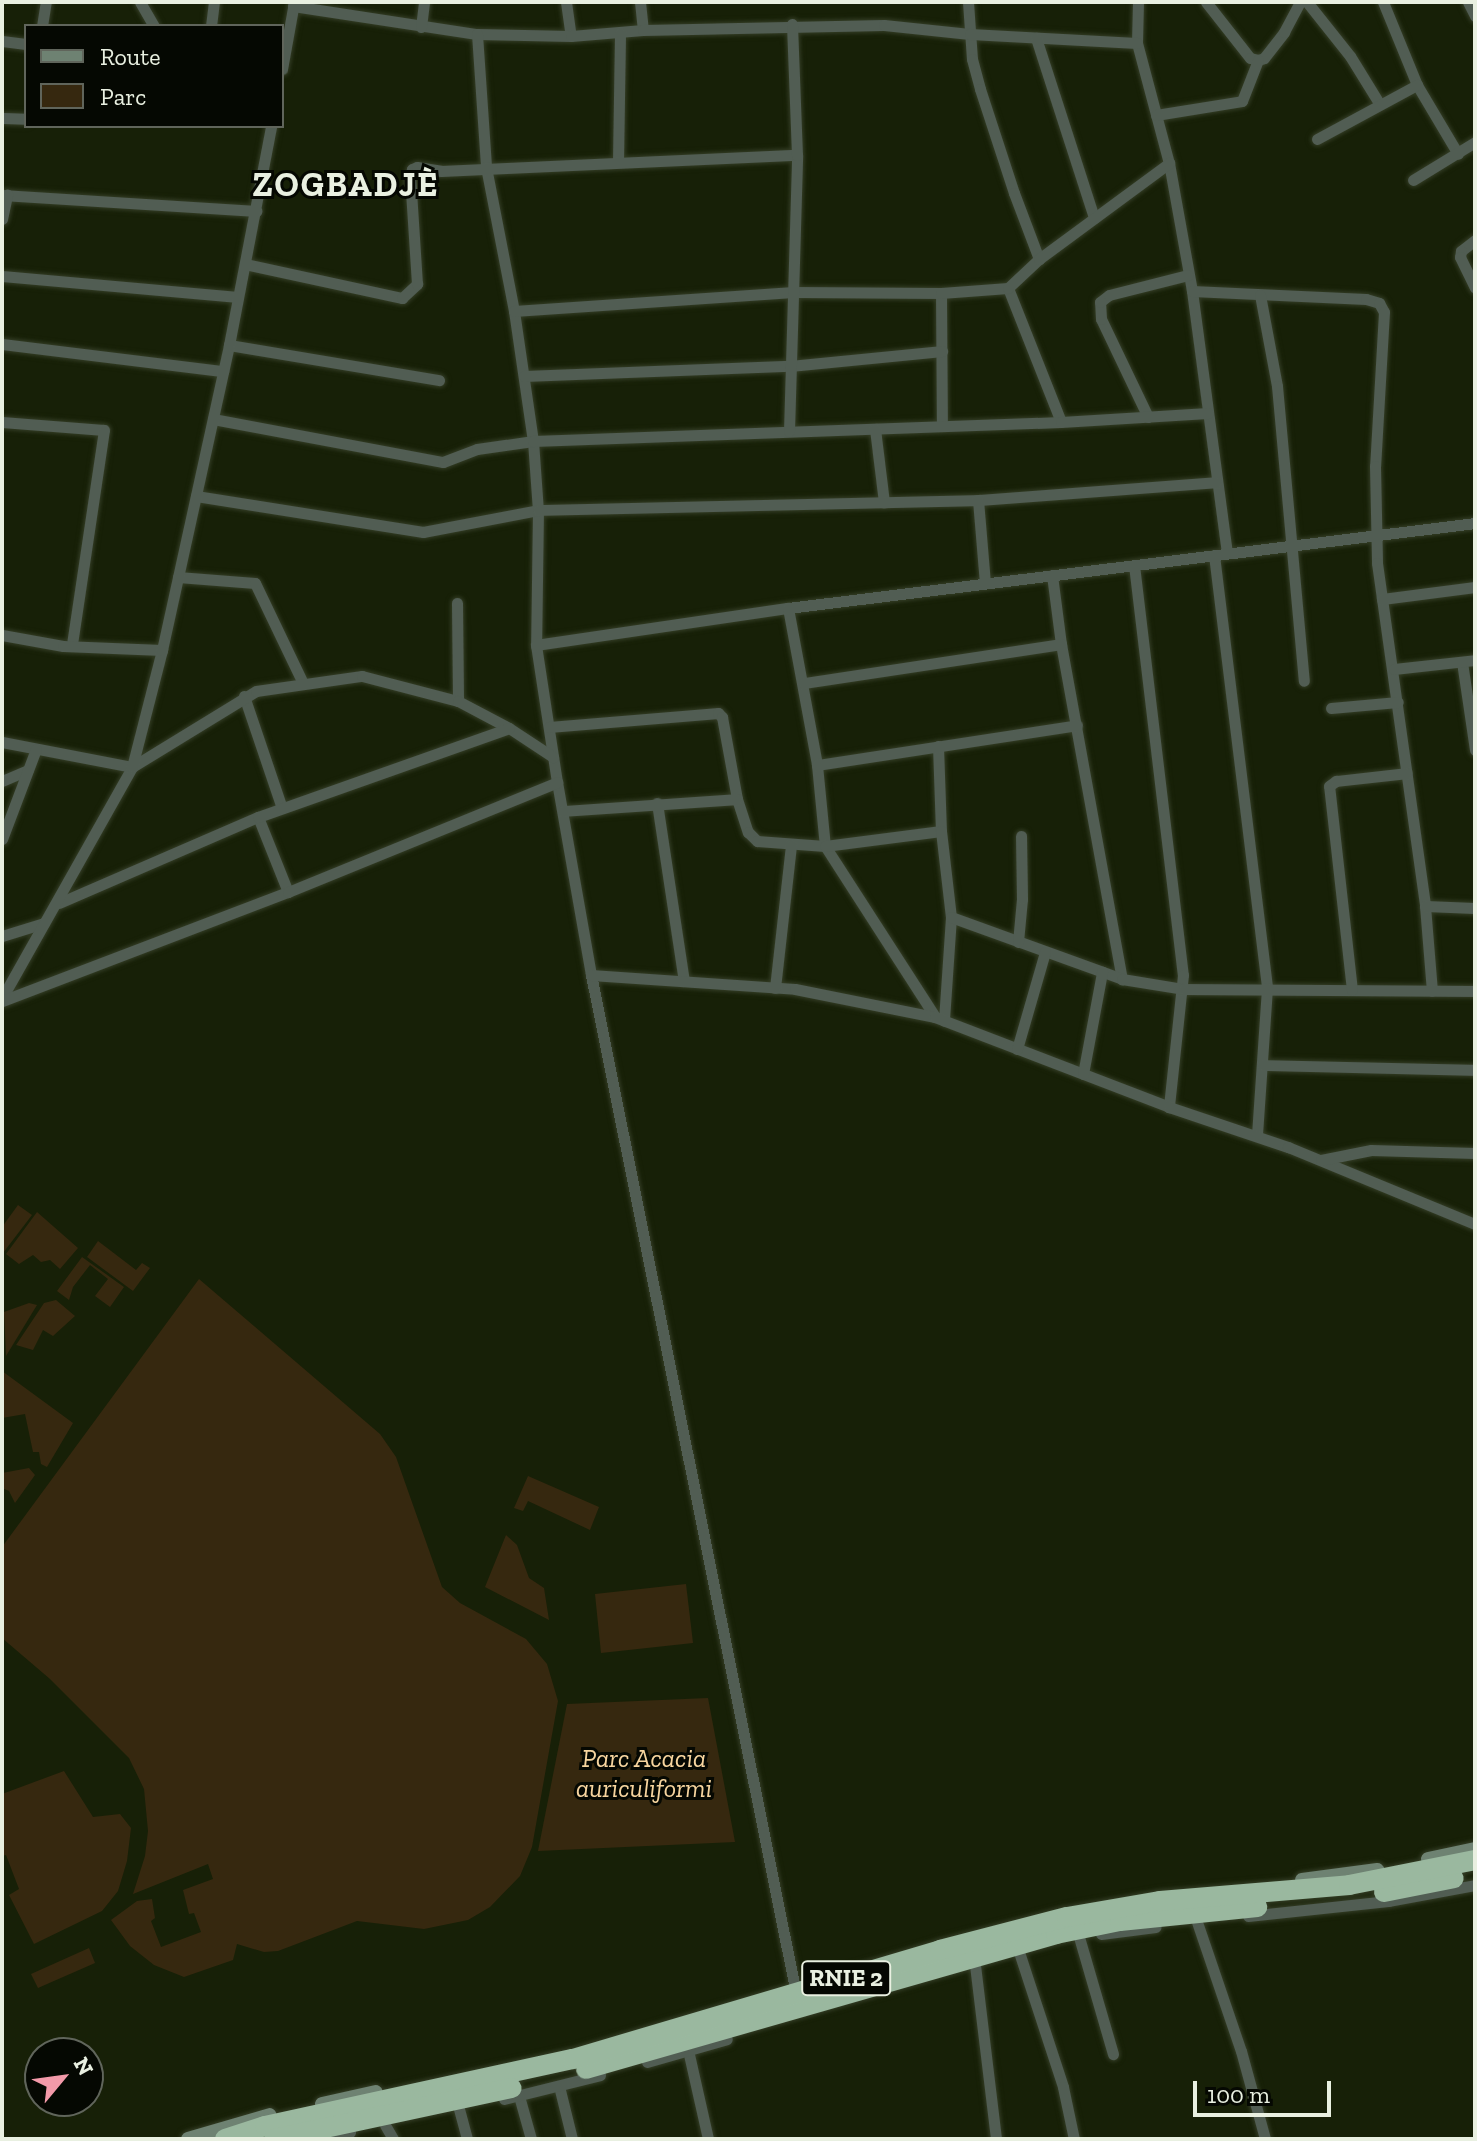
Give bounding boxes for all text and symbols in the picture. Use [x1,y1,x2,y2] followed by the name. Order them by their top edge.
[24,24,284,128] legend
[100,42,160,71] text: Route
[100,82,146,111] text: Parc
[253,165,439,205] district label: ZOGBADJÈ
[576,1743,712,1804] park label: Parc Acacia auriculiformi
[800,1958,892,1998] road number: RNIE 2
[24,2037,104,2117] north arrow
[68,2052,100,2080] text: N
[1197,2065,1335,2115] scale bar
[1207,2080,1270,2109] text: 100 m

